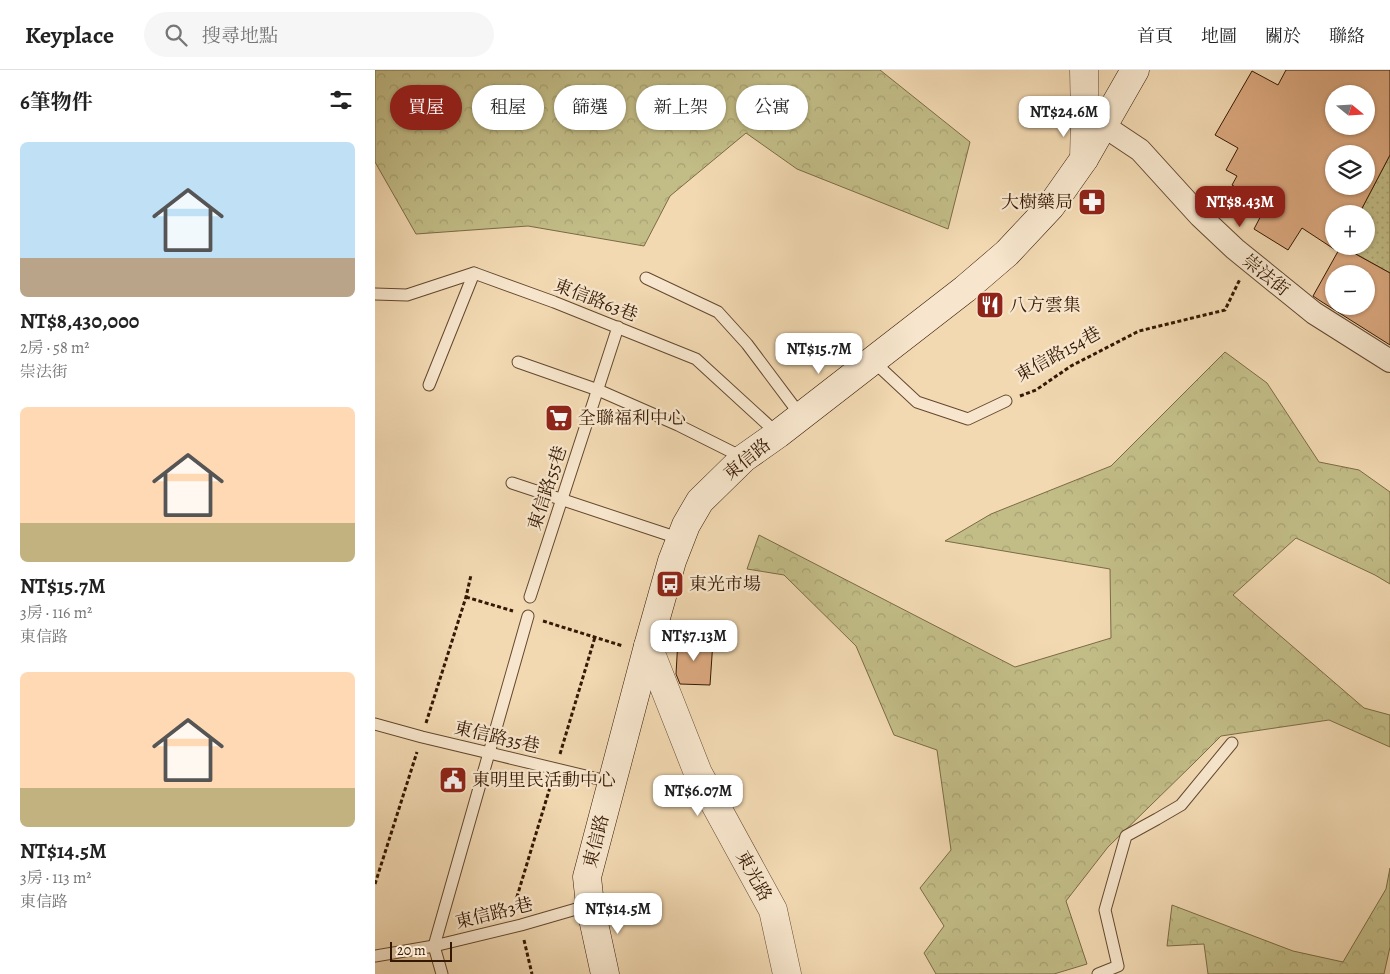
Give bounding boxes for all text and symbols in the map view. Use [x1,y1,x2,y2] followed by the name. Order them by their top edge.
[144,12,494,57] search box
[25,19,114,51] text: Keyplace
[162,21,190,49] icon: search
[202,23,278,49] text: 搜尋地點
[1137,24,1173,48] text: 首頁
[1201,24,1237,48] text: 地圖
[1265,24,1301,48] text: 關於
[1329,24,1365,48] text: 聯絡
[390,85,462,130] chip: 買屋
[472,85,544,130] chip: 租屋
[554,85,626,130] chip: 篩選
[636,85,726,130] chip: 新上架
[736,85,808,130] chip: 公寓
[1325,85,1375,135] north arrow
[1325,85,1375,315] map controls
[327,86,355,114] icon: filters
[20,88,93,116] text: 6筆物件
[1012,96,1116,138] pin: NT$24.6M
[1030,101,1098,123] text: NT$24.6M
[1325,145,1375,195] button: layers
[143,175,233,265] icon: home
[1188,186,1292,228] pin: NT$8.43M
[1077,187,1107,217] pharmacy icon: 大樹藥局
[1001,190,1073,214] place label: 大樹藥局
[1206,191,1274,213] text: NT$8.43M
[1325,205,1375,255] button: +
[1237,249,1295,301] street label: 崇法街
[1325,265,1375,315] button: −
[551,273,641,327] street label: 東信路63巷
[975,290,1005,320] restaurant icon: 八方雲集
[1009,293,1081,317] place label: 八方雲集
[20,307,139,335] text: NT$8,430,000
[1011,321,1105,387] street label: 東信路154巷
[767,332,871,375] pin: NT$15.7M
[20,337,90,359] text: 2房 · 58 m²
[786,338,852,360] text: NT$15.7M
[20,361,68,383] text: 崇法街
[544,403,574,433] supermarket icon: 全聯福利中心
[578,406,686,430] place label: 全聯福利中心
[718,433,776,485] street label: 東信路
[143,440,233,530] icon: home
[522,443,572,533] street label: 東信路55巷
[655,569,685,599] bus stop icon: 東光市場
[20,572,106,600] text: NT$15.7M
[689,572,761,596] place label: 東光市場
[20,602,92,624] text: 3房 · 116 m²
[642,620,746,662] pin: NT$7.13M
[661,625,727,647] text: NT$7.13M
[20,626,68,648] text: 東信路
[143,705,233,795] icon: home
[452,715,542,759] street label: 東信路35巷
[438,765,468,795] public building icon: 東明里民活動中心
[472,768,616,792] place label: 東明里民活動中心
[646,774,750,817] pin: NT$6.07M
[664,780,732,802] text: NT$6.07M
[578,812,614,870] street label: 東信路
[20,837,107,865] text: NT$14.5M
[730,847,778,905] street label: 東光路
[20,867,92,889] text: 3房 · 113 m²
[20,891,68,913] text: 東信路
[453,892,535,934] street label: 東信路3巷
[566,892,670,935] pin: NT$14.5M
[585,898,651,920] text: NT$14.5M
[390,939,453,962] scale bar
[397,941,426,960] text: 20 m

